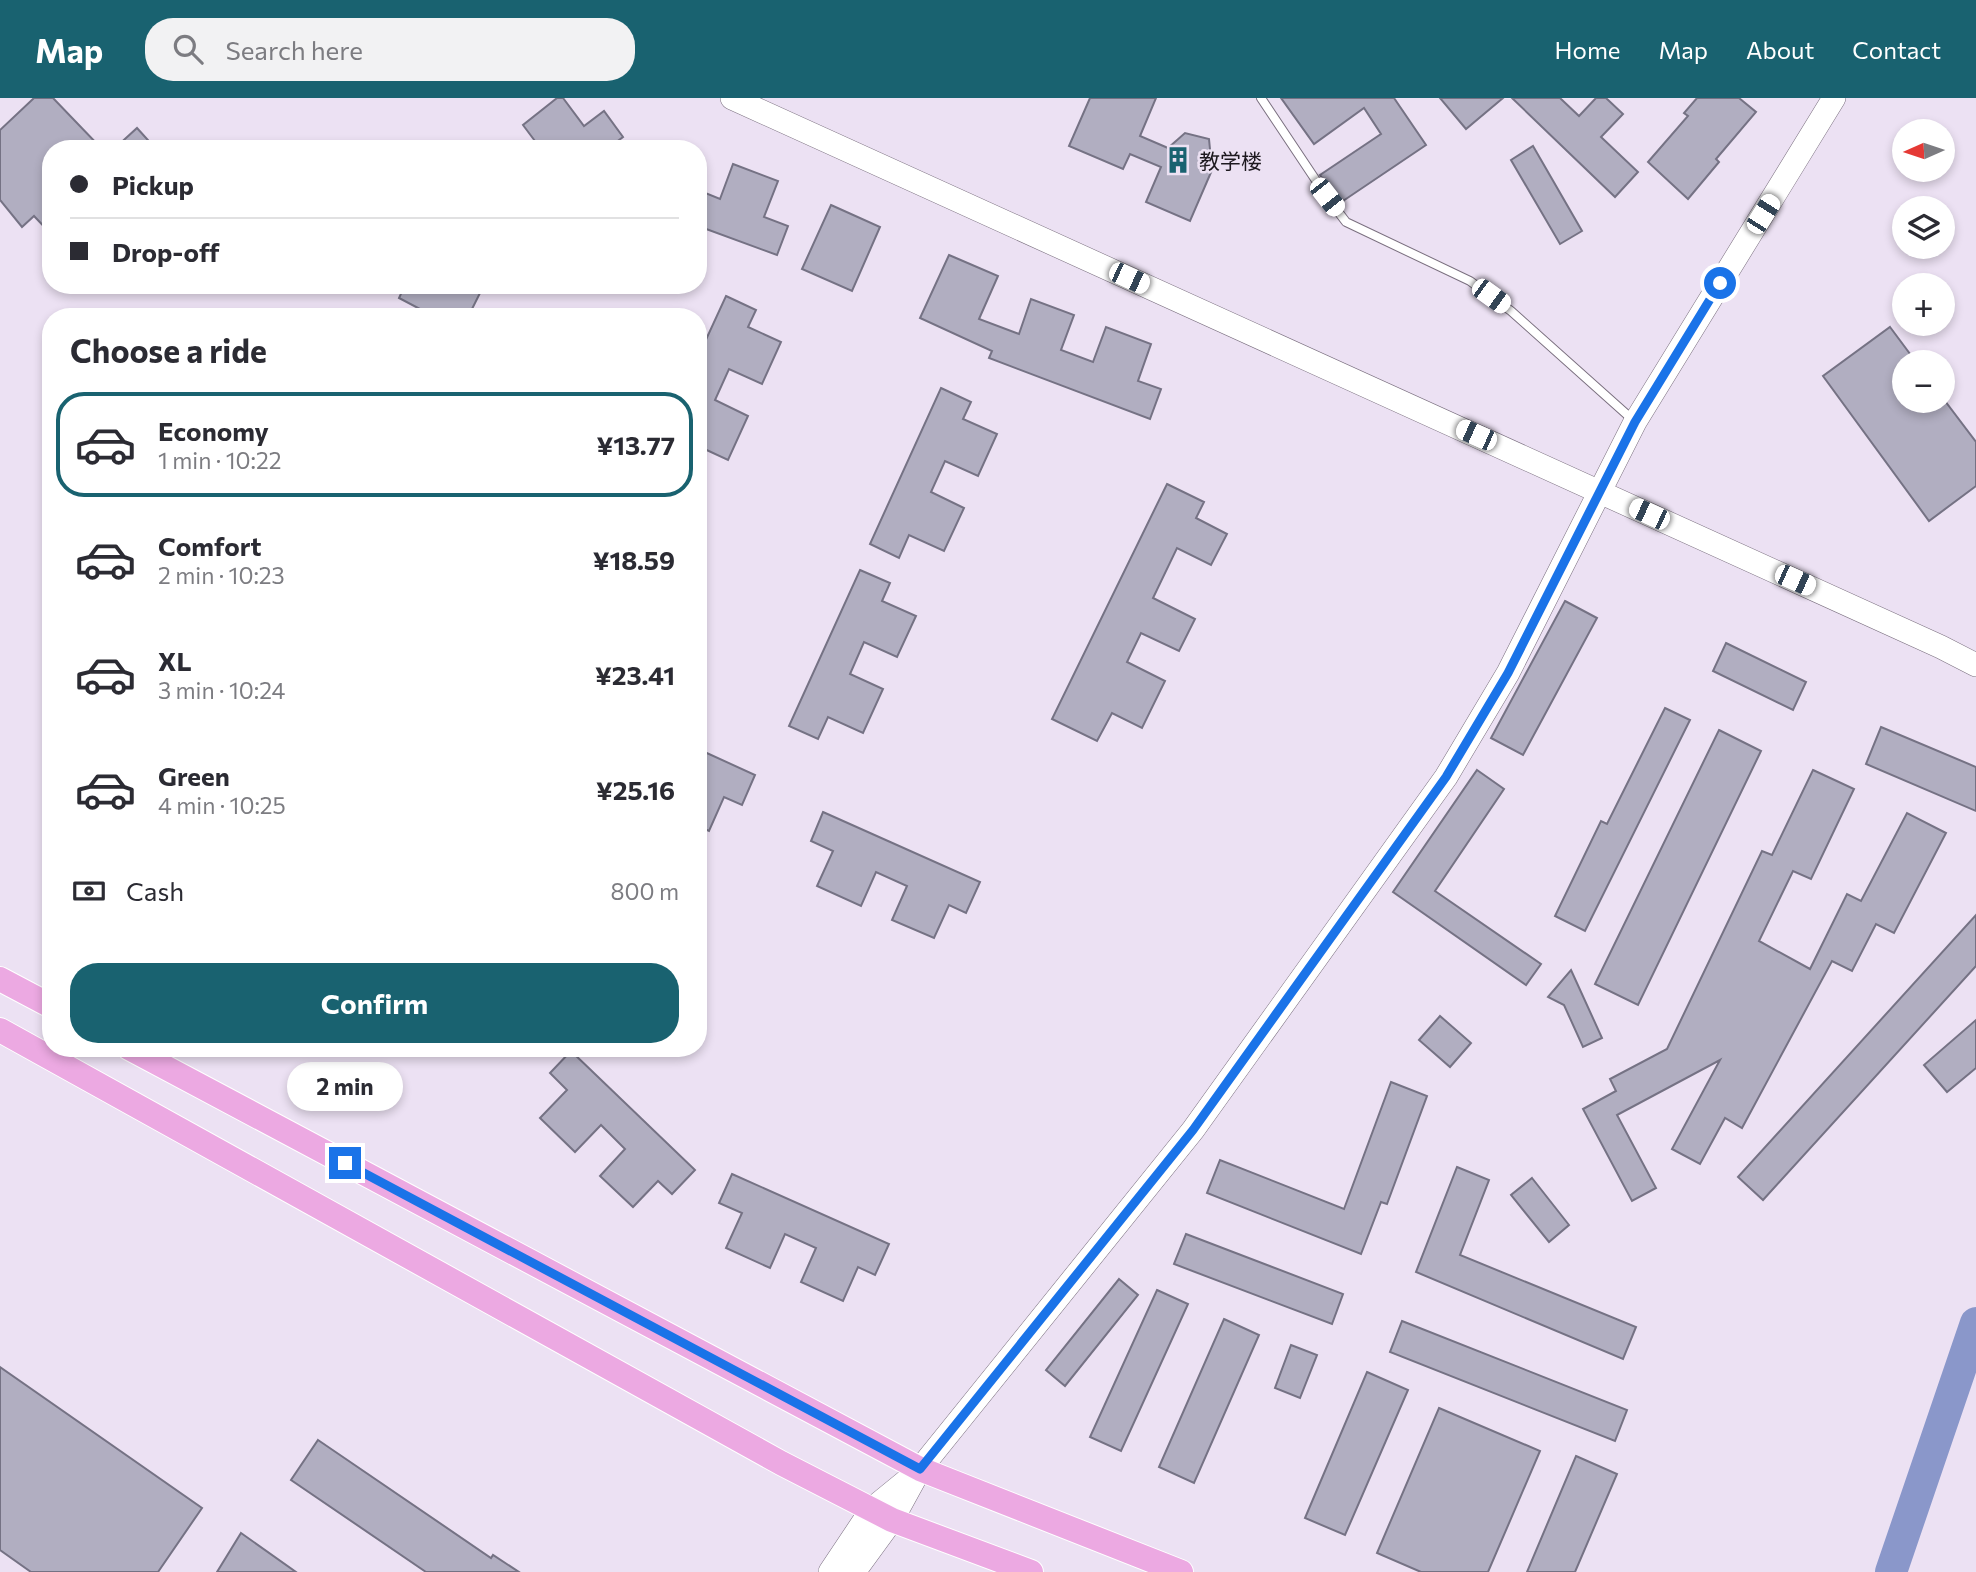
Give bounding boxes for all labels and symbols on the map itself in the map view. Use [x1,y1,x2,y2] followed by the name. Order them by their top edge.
[1892,119,1955,182] north arrow
[1163,145,1193,175] building icon: 教学楼
[1199,148,1262,173] place label: 教学楼
[1306,174,1349,220] car
[1743,191,1784,237] car
[1106,260,1153,296] car
[1704,267,1736,299] route start
[1468,275,1515,317] car
[1453,417,1500,453] car
[1626,496,1673,532] car
[1772,562,1819,598] car
[287,1062,403,1110] callout: 2 min
[329,1147,361,1179] route end

